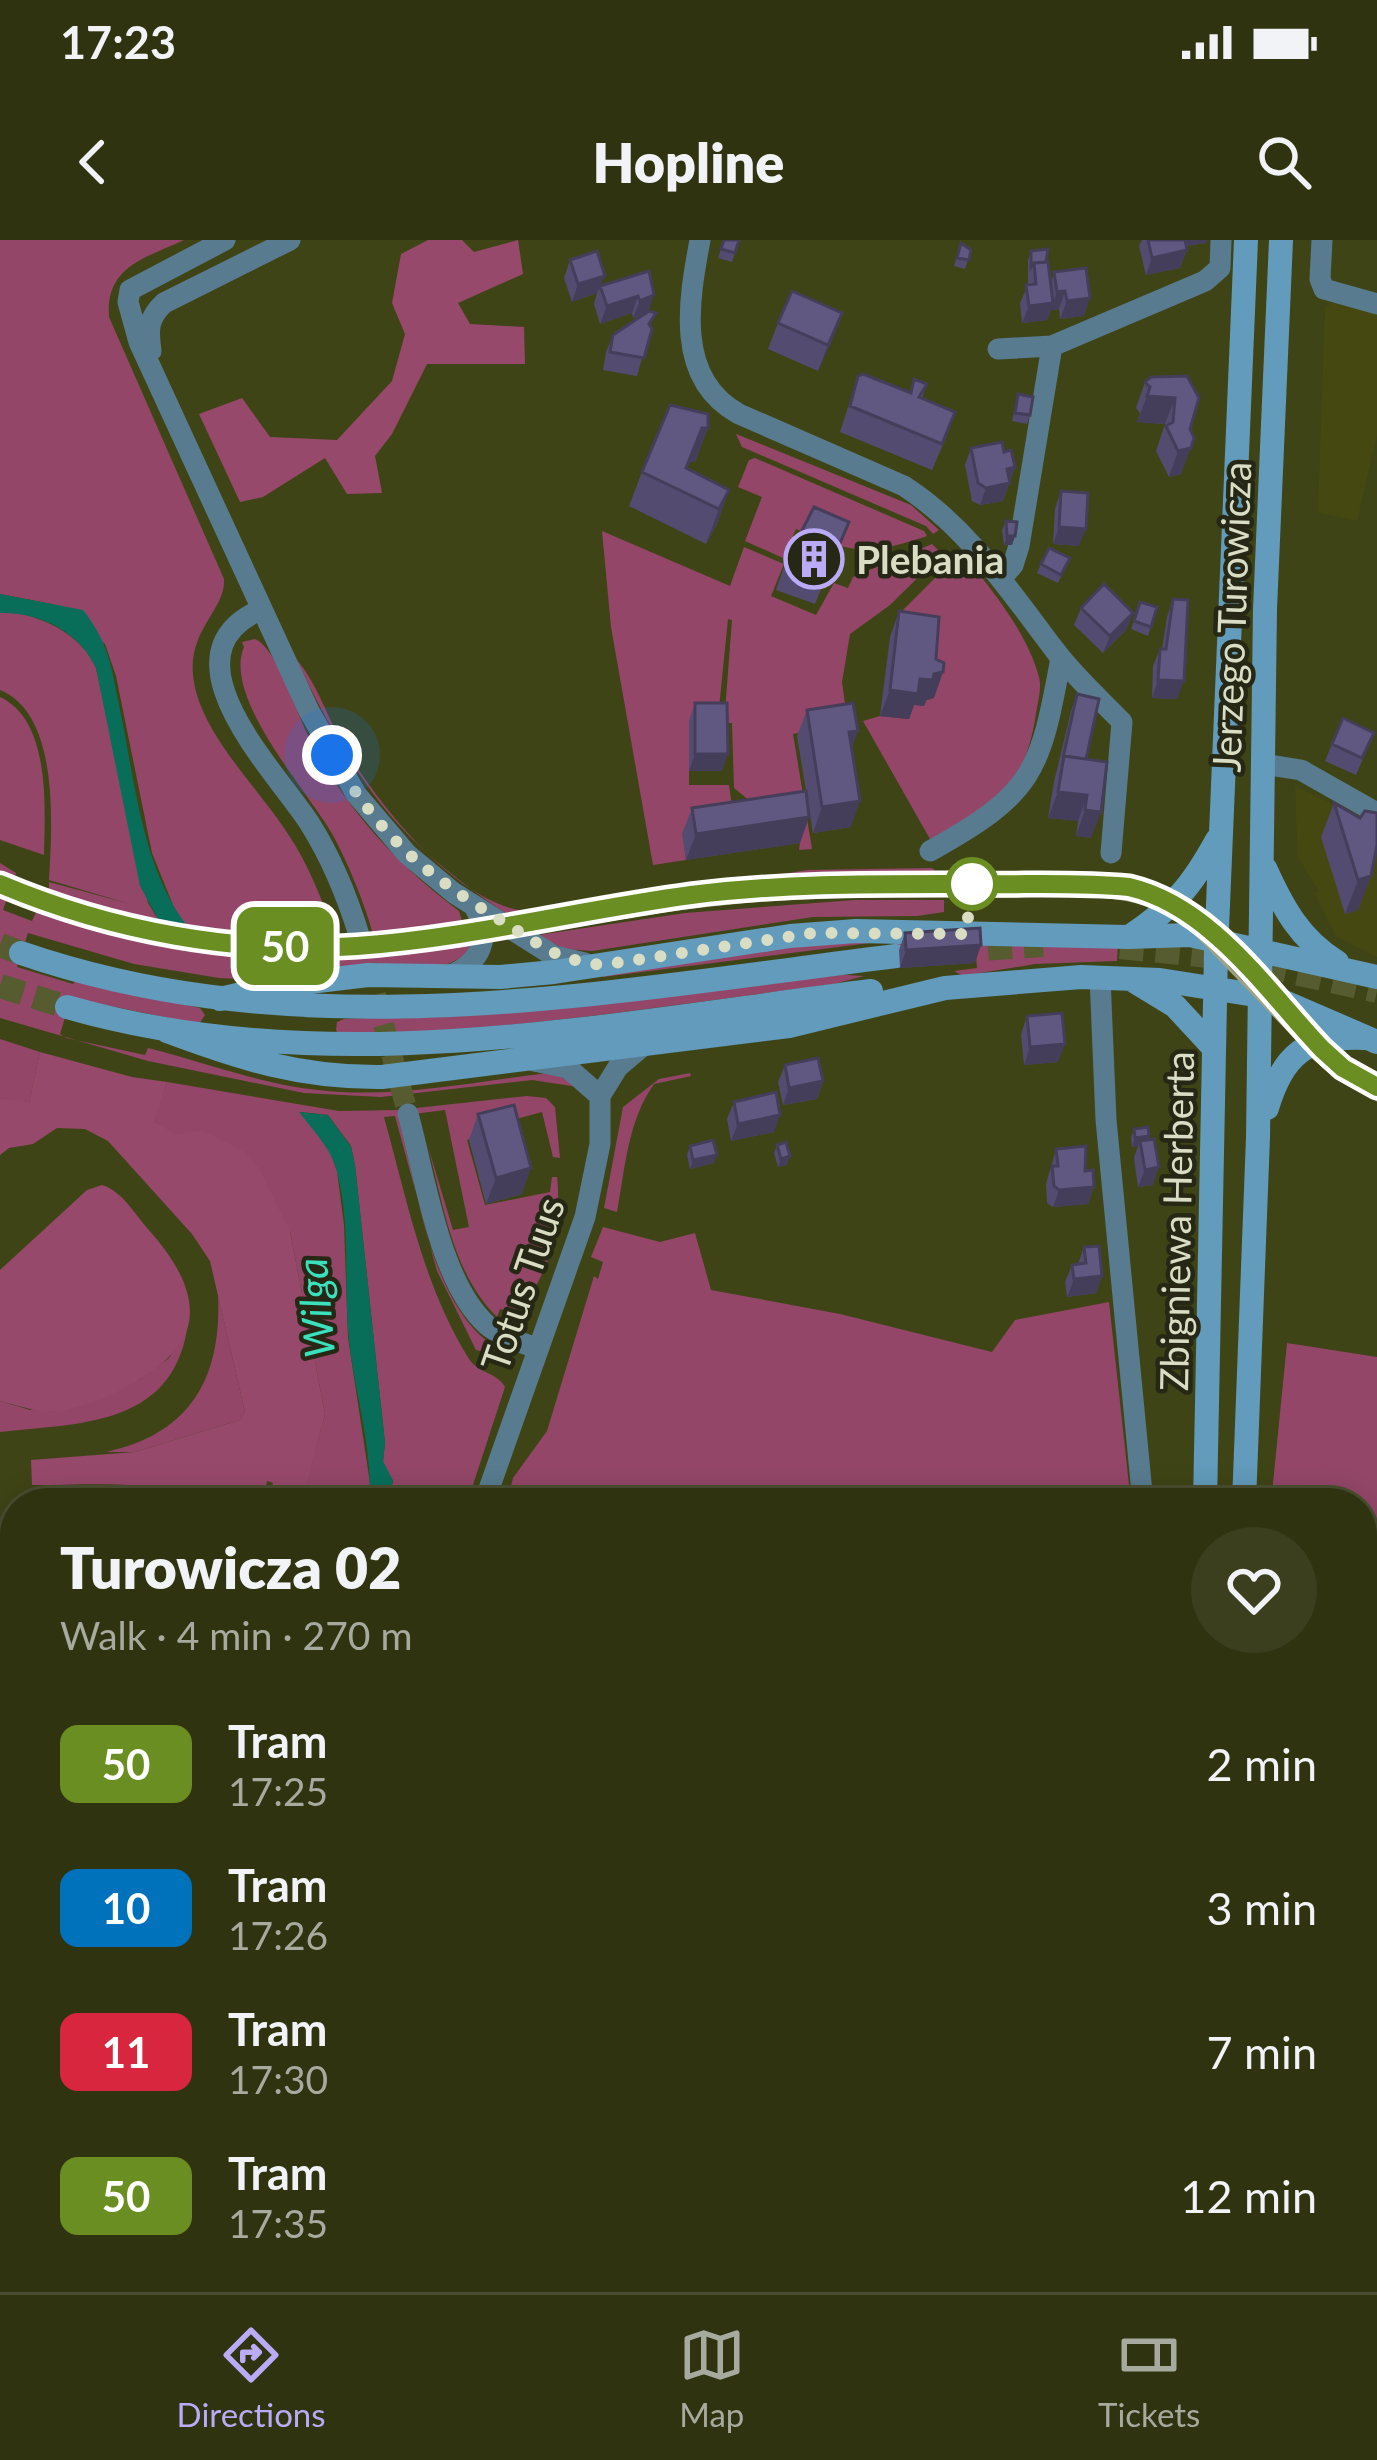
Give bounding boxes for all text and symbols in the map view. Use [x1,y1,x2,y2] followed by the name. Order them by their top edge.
[60,15,176,69] text: 17:23
[60,129,126,195] icon: back
[1251,129,1317,195] icon: search
[593,130,784,195] text: Hopline
[1203,461,1259,773] street label: Jerzego Turowicza
[783,528,845,590] building icon: Plebania
[856,536,1004,582] place label: Plebania
[302,725,362,785] your location
[947,859,997,909] unlabelled marker
[231,907,339,985] line badge: 50
[261,921,309,971] text: 50
[1150,1051,1202,1391] street label: Zbigniewa Herberta
[471,1191,573,1377] street label: Totus Tuus
[286,1256,344,1360] water label: Wilga
[1191,1527,1317,1653] button: heart
[60,1533,401,1601] text: Turowicza 02
[60,1612,413,1658] text: Walk · 4 min · 270 m
[228,1714,327,1768] text: Tram
[1206,1737,1317,1791] text: 2 min
[102,1739,150,1789] text: 50
[228,1768,328,1814] text: 17:25
[228,1858,327,1912] text: Tram
[1206,1881,1317,1935] text: 3 min
[102,1883,150,1933] text: 10
[228,1912,328,1958] text: 17:26
[228,2002,327,2056] text: Tram
[1206,2025,1317,2079] text: 7 min
[102,2027,150,2077] text: 11
[228,2056,328,2102] text: 17:30
[228,2146,327,2200] text: Tram
[1180,2169,1317,2223] text: 12 min
[102,2171,150,2221] text: 50
[228,2200,328,2246] text: 17:35
[177,2322,326,2434] tab: Directions
[679,2322,745,2434] tab: Map
[1098,2322,1200,2434] tab: Tickets

